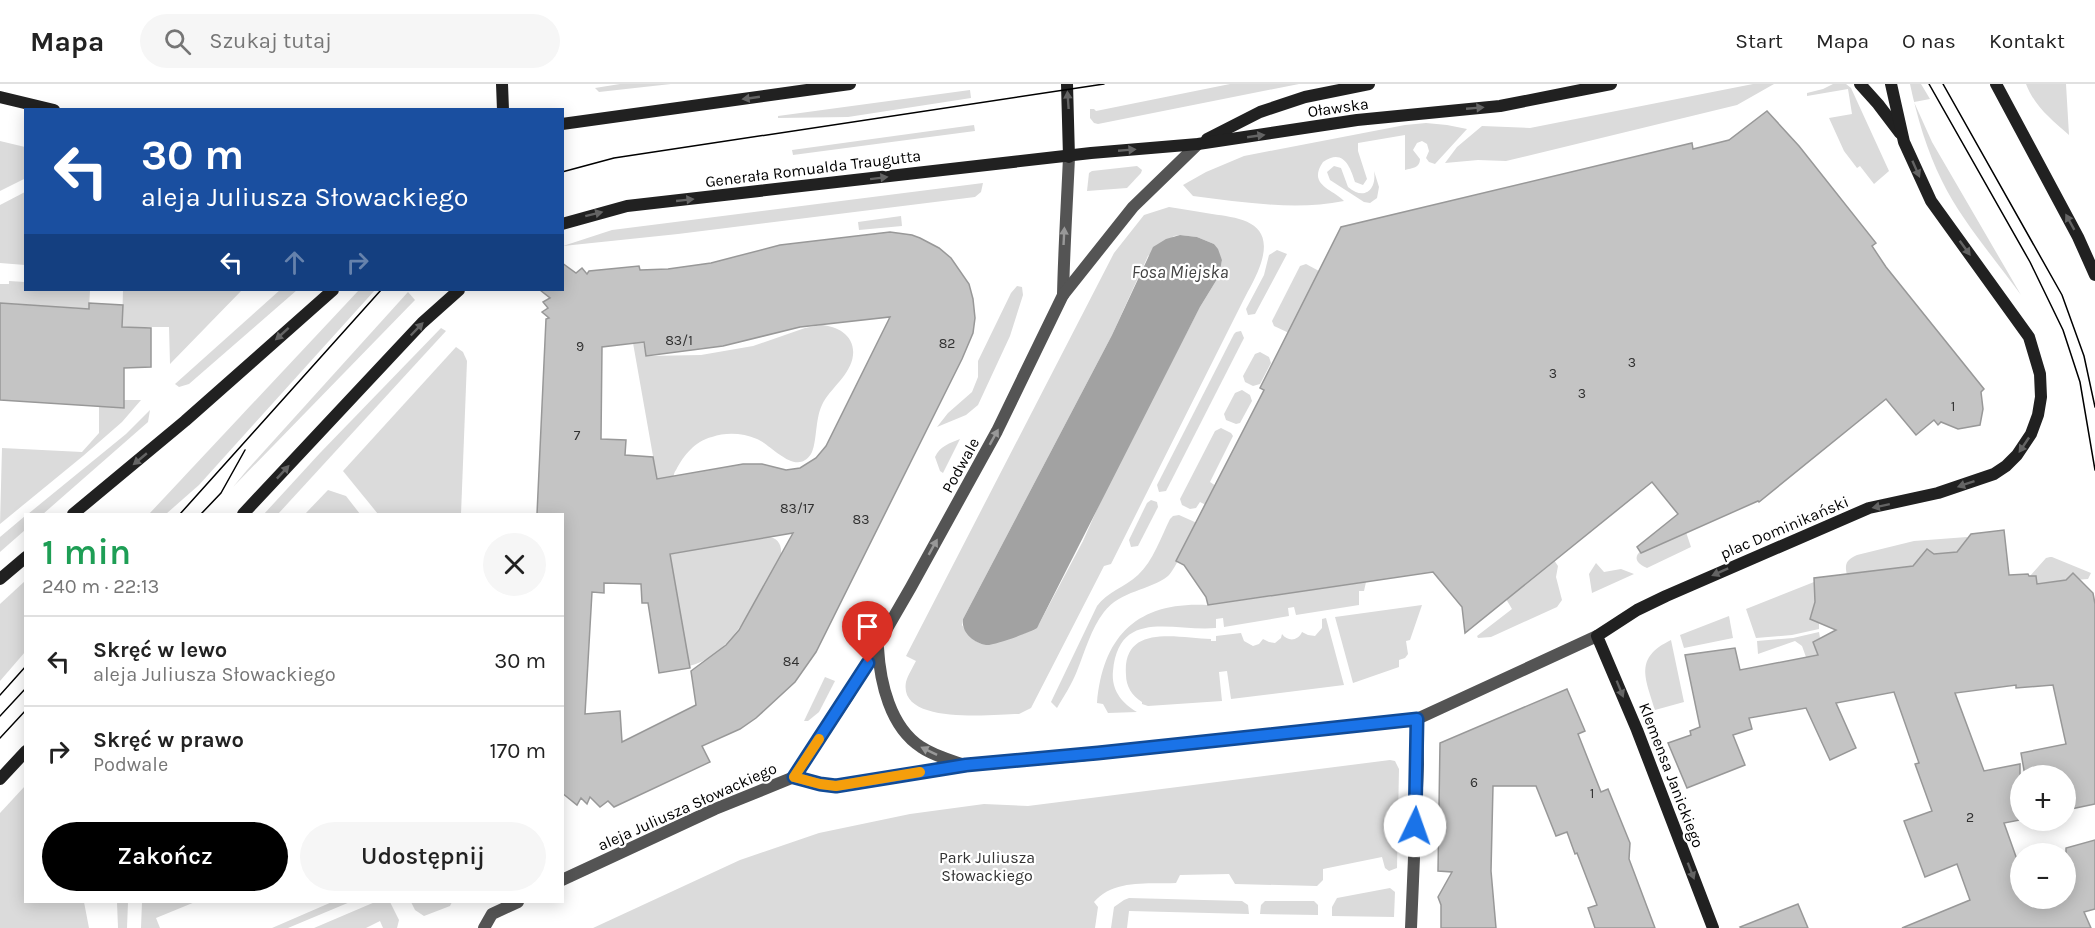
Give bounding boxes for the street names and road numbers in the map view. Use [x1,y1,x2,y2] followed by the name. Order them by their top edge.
[1306,94,1370,121] street label: Oławska
[704,146,922,191] street label: Generała Romualda Traugutta
[938,434,983,496] street label: Podwale
[1717,492,1851,563] street label: plac Dominikański
[1635,700,1708,850] street label: Klemensa Janickiego
[595,758,780,855] street label: aleja Juliusza Słowackiego

